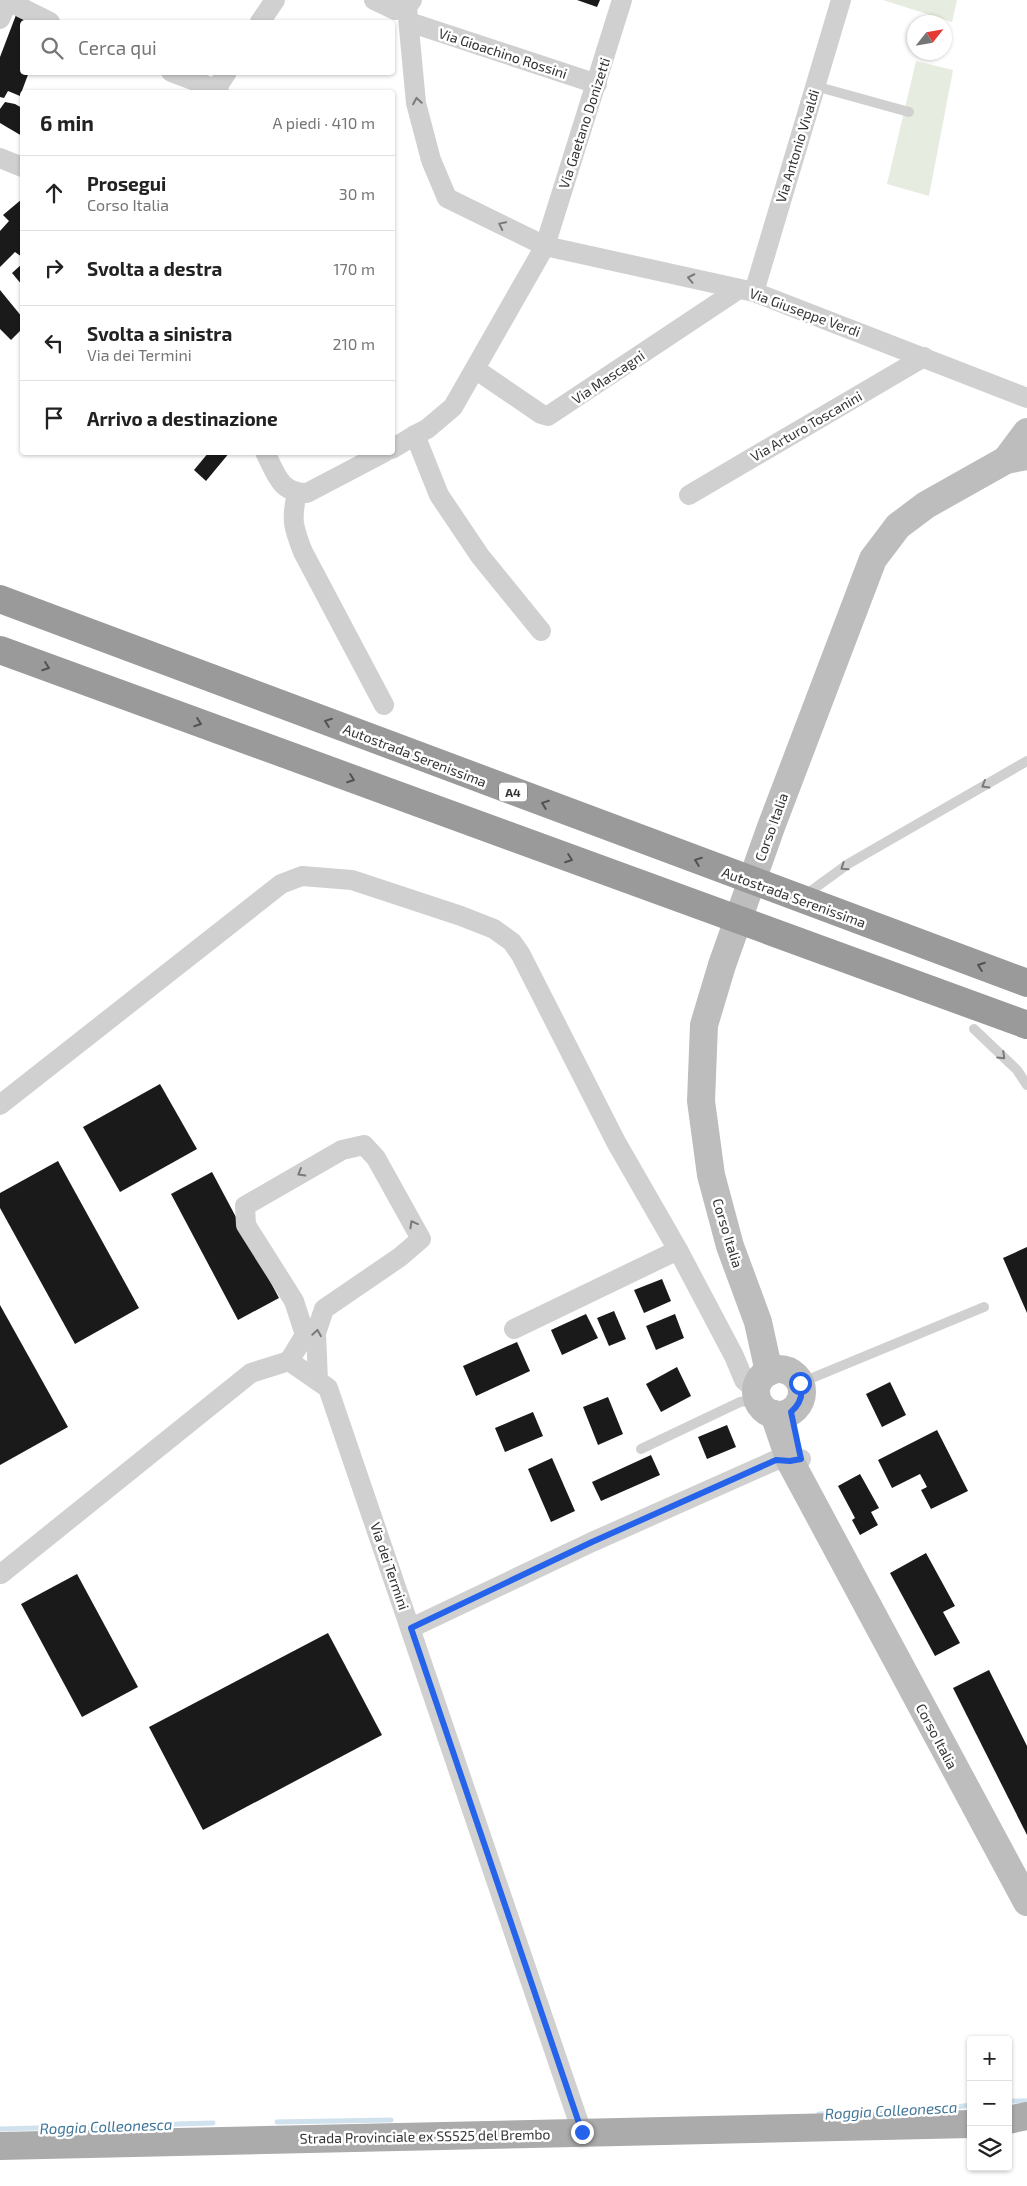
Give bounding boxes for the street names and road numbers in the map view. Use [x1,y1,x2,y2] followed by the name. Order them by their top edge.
[437,24,569,82] street label: Via Gioachino Rossini
[555,55,613,191] street label: Via Gaetano Donizetti
[772,87,822,205] street label: Via Antonio Vivaldi
[747,284,863,340] street label: Via Giuseppe Verdi
[568,347,648,407] street label: Via Mascagni
[747,387,865,465] street label: Via Arturo Toscanini
[341,720,489,790] street label: Autostrada Serenissima
[499,782,527,802] road number: A4
[751,790,791,864] street label: Corso Italia
[720,863,868,931] street label: Autostrada Serenissima
[709,1196,747,1270] street label: Corso Italia
[367,1520,413,1612] street label: Via dei Termini
[913,1700,961,1772] street label: Corso Italia
[300,2125,551,2147] street label: Strada Provinciale ex SS525 del Brembo

